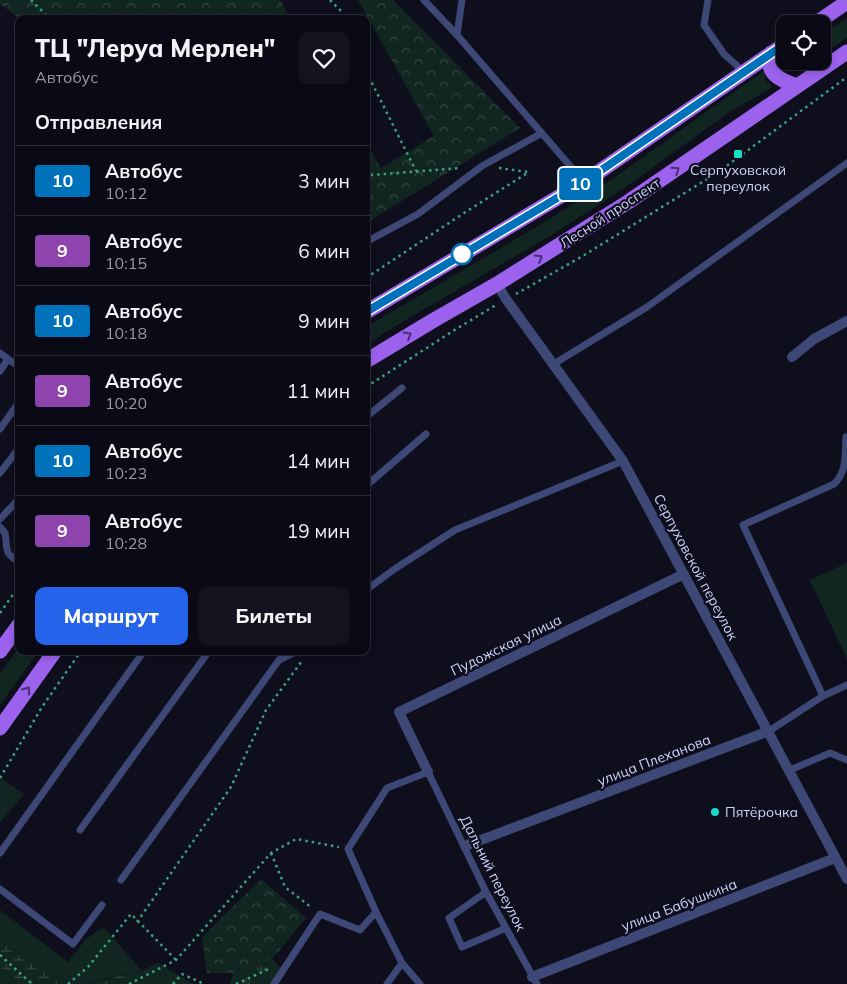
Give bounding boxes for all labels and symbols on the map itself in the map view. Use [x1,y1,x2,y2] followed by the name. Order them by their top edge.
[732,148,744,160] marker: Серпуховской переулок
[690,161,786,195] place label: Серпуховской переулок
[670,167,679,176] one-way arrow
[558,168,602,200] line badge: 10
[556,174,664,252] street label: Лесной проспект
[451,243,473,265] unlabelled marker
[534,255,543,265] one-way arrow
[402,332,411,342] one-way arrow
[650,491,742,644] street label: Серпуховской переулок
[448,610,564,680] street label: Пудожская улица
[21,686,30,695] one-way arrow
[595,730,713,790] street label: улица Плеханова
[725,803,798,821] place label: Пятёрочка
[709,806,721,818] marker: Пятёрочка
[456,812,530,934] street label: Дальний переулок
[619,875,739,935] street label: улица Бабушкина

